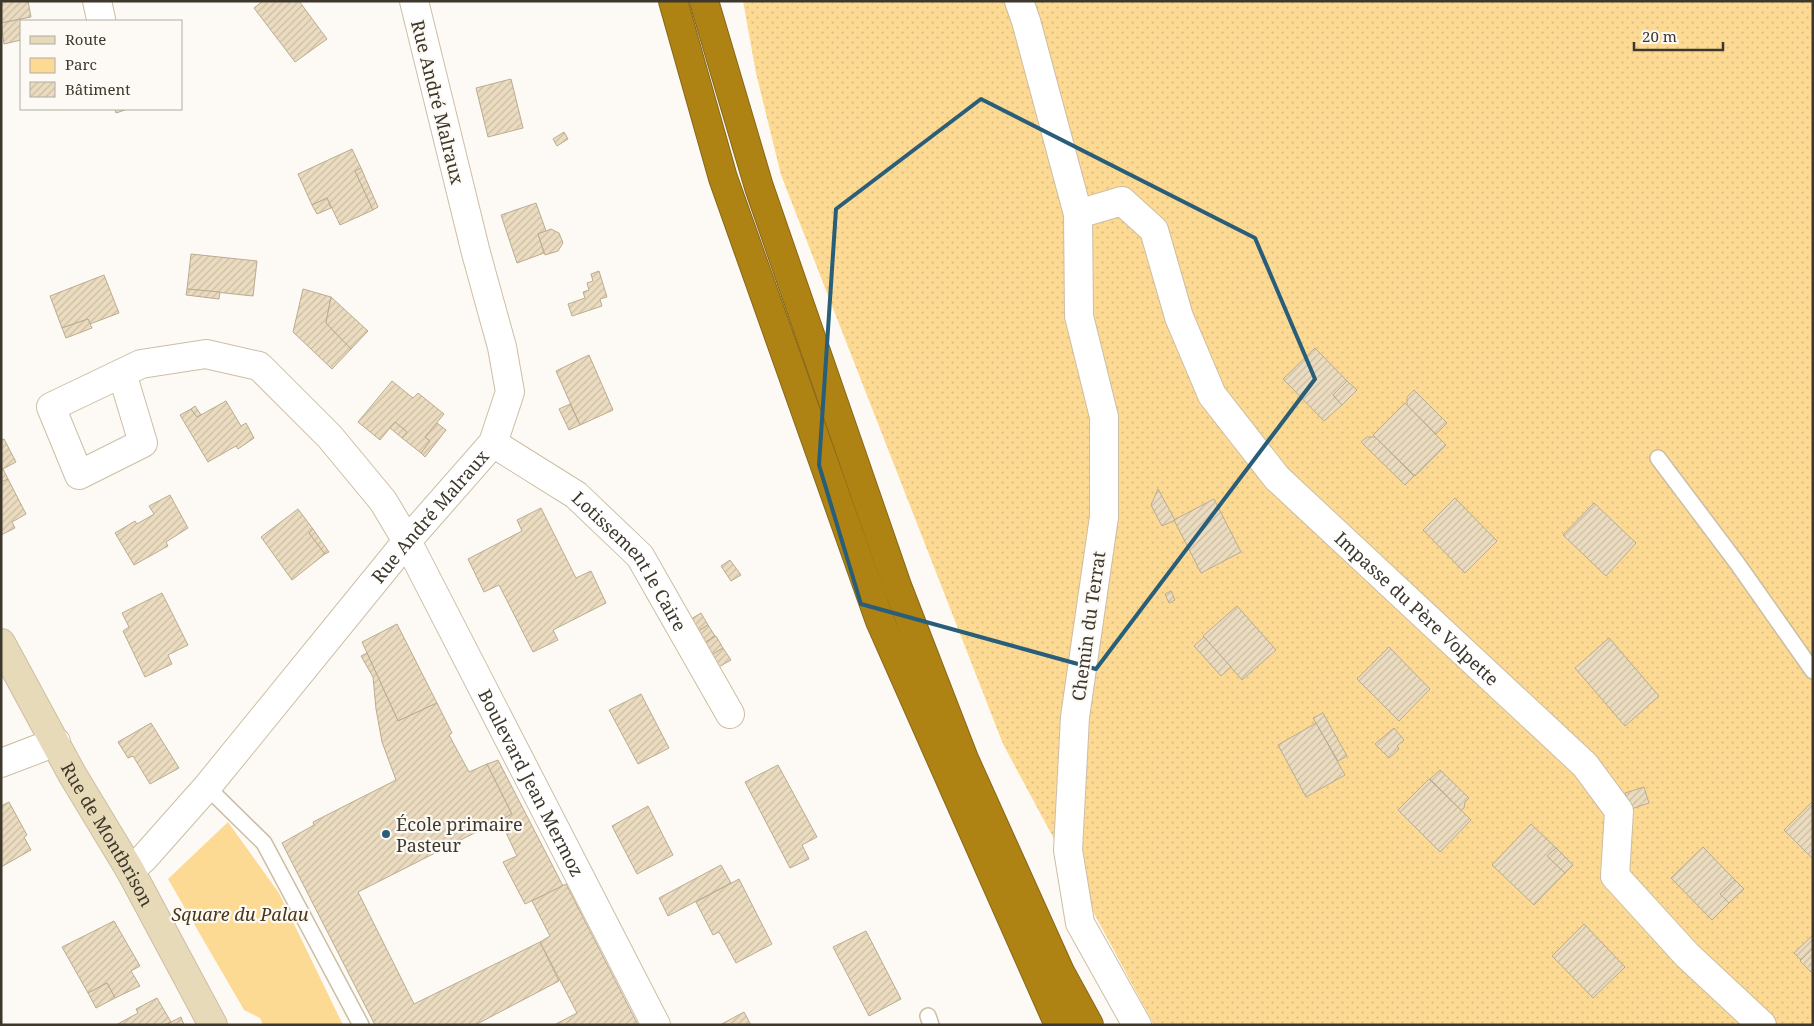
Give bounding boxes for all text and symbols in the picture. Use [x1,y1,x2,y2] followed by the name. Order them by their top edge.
[406,17,470,187] street label: Rue André Malraux
[20,20,182,110] legend
[1634,20,1723,52] scale bar
[1642,26,1677,46] text: 20 m
[65,29,106,49] text: Route
[65,54,97,74] text: Parc
[65,79,131,99] text: Bâtiment
[366,444,494,588] street label: Rue André Malraux
[567,486,692,635] street label: Lotissement le Caire
[1330,526,1504,691] street label: Impasse du Père Volpette
[1066,549,1110,703] street label: Chemin du Terrat
[473,685,590,881] street label: Boulevard Jean Mermoz
[56,758,159,911] street label: Rue de Montbrison
[396,812,523,857] place label: École primaire Pasteur
[380,828,392,840] marker: École primaire Pasteur
[172,902,309,926] park label: Square du Palau

